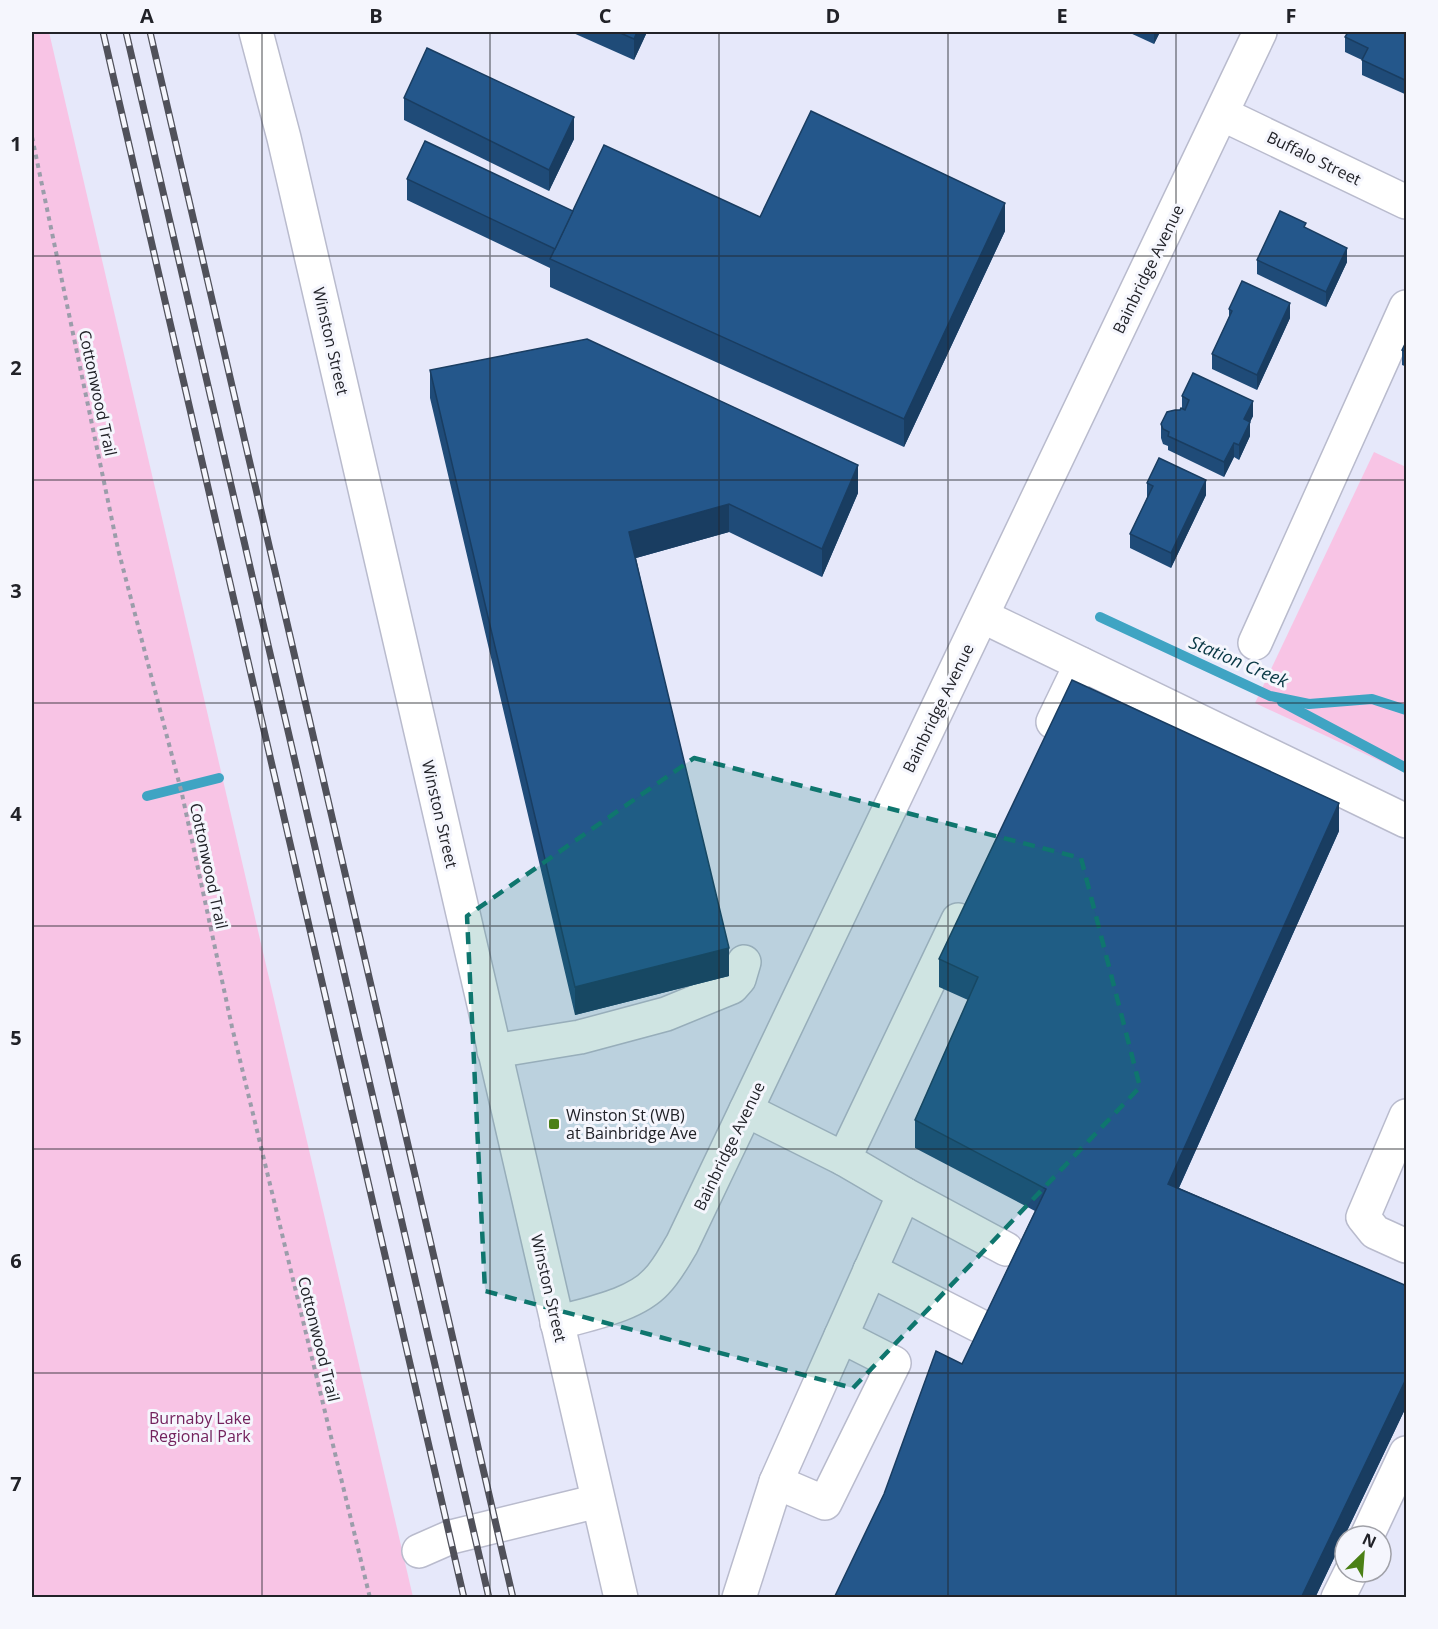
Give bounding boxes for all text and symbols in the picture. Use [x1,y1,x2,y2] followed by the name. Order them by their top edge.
[140,2,154,29] text: A
[369,2,383,29] text: B
[599,2,612,29] text: C
[826,2,840,29] text: D
[1056,2,1068,29] text: E
[1286,2,1296,29] text: F
[1263,126,1365,190] street label: Buffalo Street
[10,130,22,157] text: 1
[1107,201,1189,337] street label: Bainbridge Avenue
[308,285,354,397] street label: Winston Street
[74,328,122,458] street label: Cottonwood Trail
[10,354,22,381] text: 2
[10,577,22,604] text: 3
[1186,629,1293,693] water label: Station Creek
[897,640,979,776] street label: Bainbridge Avenue
[417,758,463,870] street label: Winston Street
[10,800,22,827] text: 4
[185,801,233,931] street label: Cottonwood Trail
[10,1024,22,1051] text: 5
[688,1078,770,1214] street label: Bainbridge Avenue
[566,1104,697,1144] place label: Winston St (WB) at Bainbridge Ave
[547,1117,561,1131] marker: Winston St (WB) at Bainbridge Ave
[526,1232,572,1344] street label: Winston Street
[10,1247,22,1274] text: 6
[293,1274,345,1404] street label: Cottonwood Trail
[149,1407,251,1447] park label: Burnaby Lake Regional Park
[10,1470,22,1497] text: 7
[1333,1524,1393,1584] north arrow
[1359,1528,1380,1553] text: N

